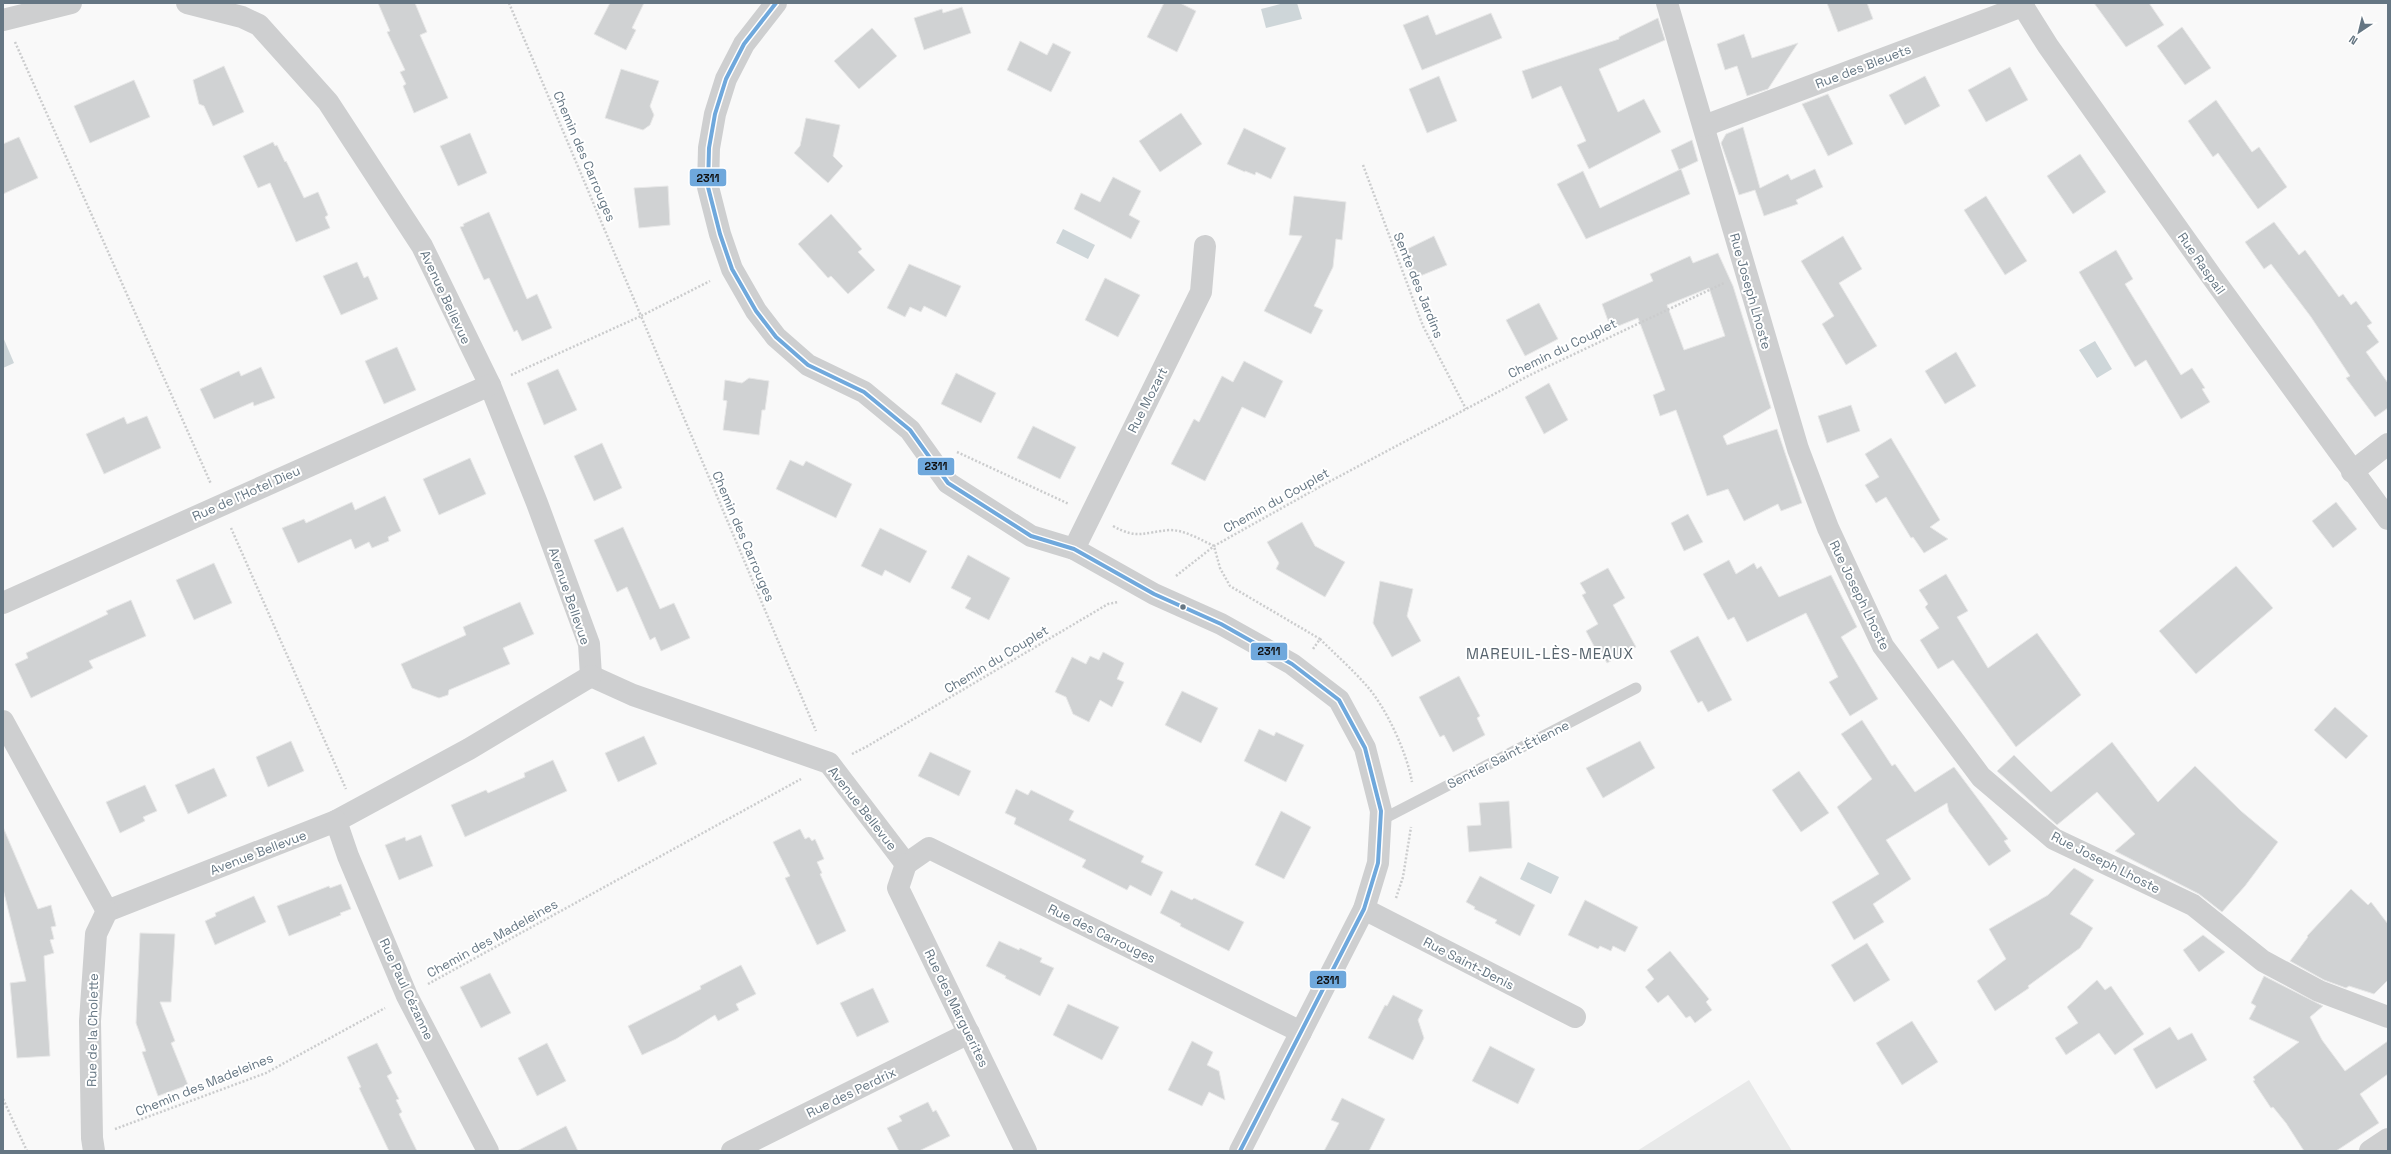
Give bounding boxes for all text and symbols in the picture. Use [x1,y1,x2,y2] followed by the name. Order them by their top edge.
[2339,12,2379,52] north arrow
[2346,32,2360,48] text: N
[1813,40,1914,93] street label: Rue des Bleuets
[549,88,620,224] street label: Chemin des Carrouges
[689,168,727,187] line badge: 2311
[697,171,720,185] text: 2311
[2174,229,2229,298] street label: Rue Raspail
[1390,230,1448,341] street label: Sente des Jardins
[1726,231,1775,351] street label: Rue Joseph Lhoste
[416,247,475,347] street label: Avenue Bellevue
[1505,315,1619,382] street label: Chemin du Couplet
[1124,365,1171,436] street label: Rue Mozart
[917,457,955,476] line badge: 2311
[925,459,948,473] text: 2311
[189,462,303,525] street label: Rue de l'Hotel Dieu
[1220,464,1332,537] street label: Chemin du Couplet
[708,468,779,604] street label: Chemin des Carrouges
[1826,538,1894,653] street label: Rue Joseph Lhoste
[545,545,594,647] street label: Avenue Bellevue
[1178,602,1188,612] unlabelled marker
[941,622,1052,697] street label: Chemin du Couplet
[1250,642,1288,661] line badge: 2311
[1258,644,1281,658] text: 2311
[1466,644,1634,663] district label: MAREUIL-LÈS-MEAUX
[1444,716,1572,793] street label: Sentier Saint-Étienne
[825,763,901,854] street label: Avenue Bellevue
[208,826,309,879] street label: Avenue Bellevue
[2048,828,2163,897] street label: Rue Joseph Lhoste
[424,895,561,982] street label: Chemin des Madeleines
[1045,900,1159,967] street label: Rue des Carrouges
[1421,933,1517,994] street label: Rue Saint-Denis
[376,936,438,1043] street label: Rue Paul Cézanne
[921,946,993,1070] street label: Rue des Marguerites
[1309,970,1347,989] line badge: 2311
[83,973,102,1087] street label: Rue de la Cholette
[1317,973,1340,987] text: 2311
[133,1049,276,1120] street label: Chemin des Madeleines
[804,1063,899,1121] street label: Rue des Perdrix

